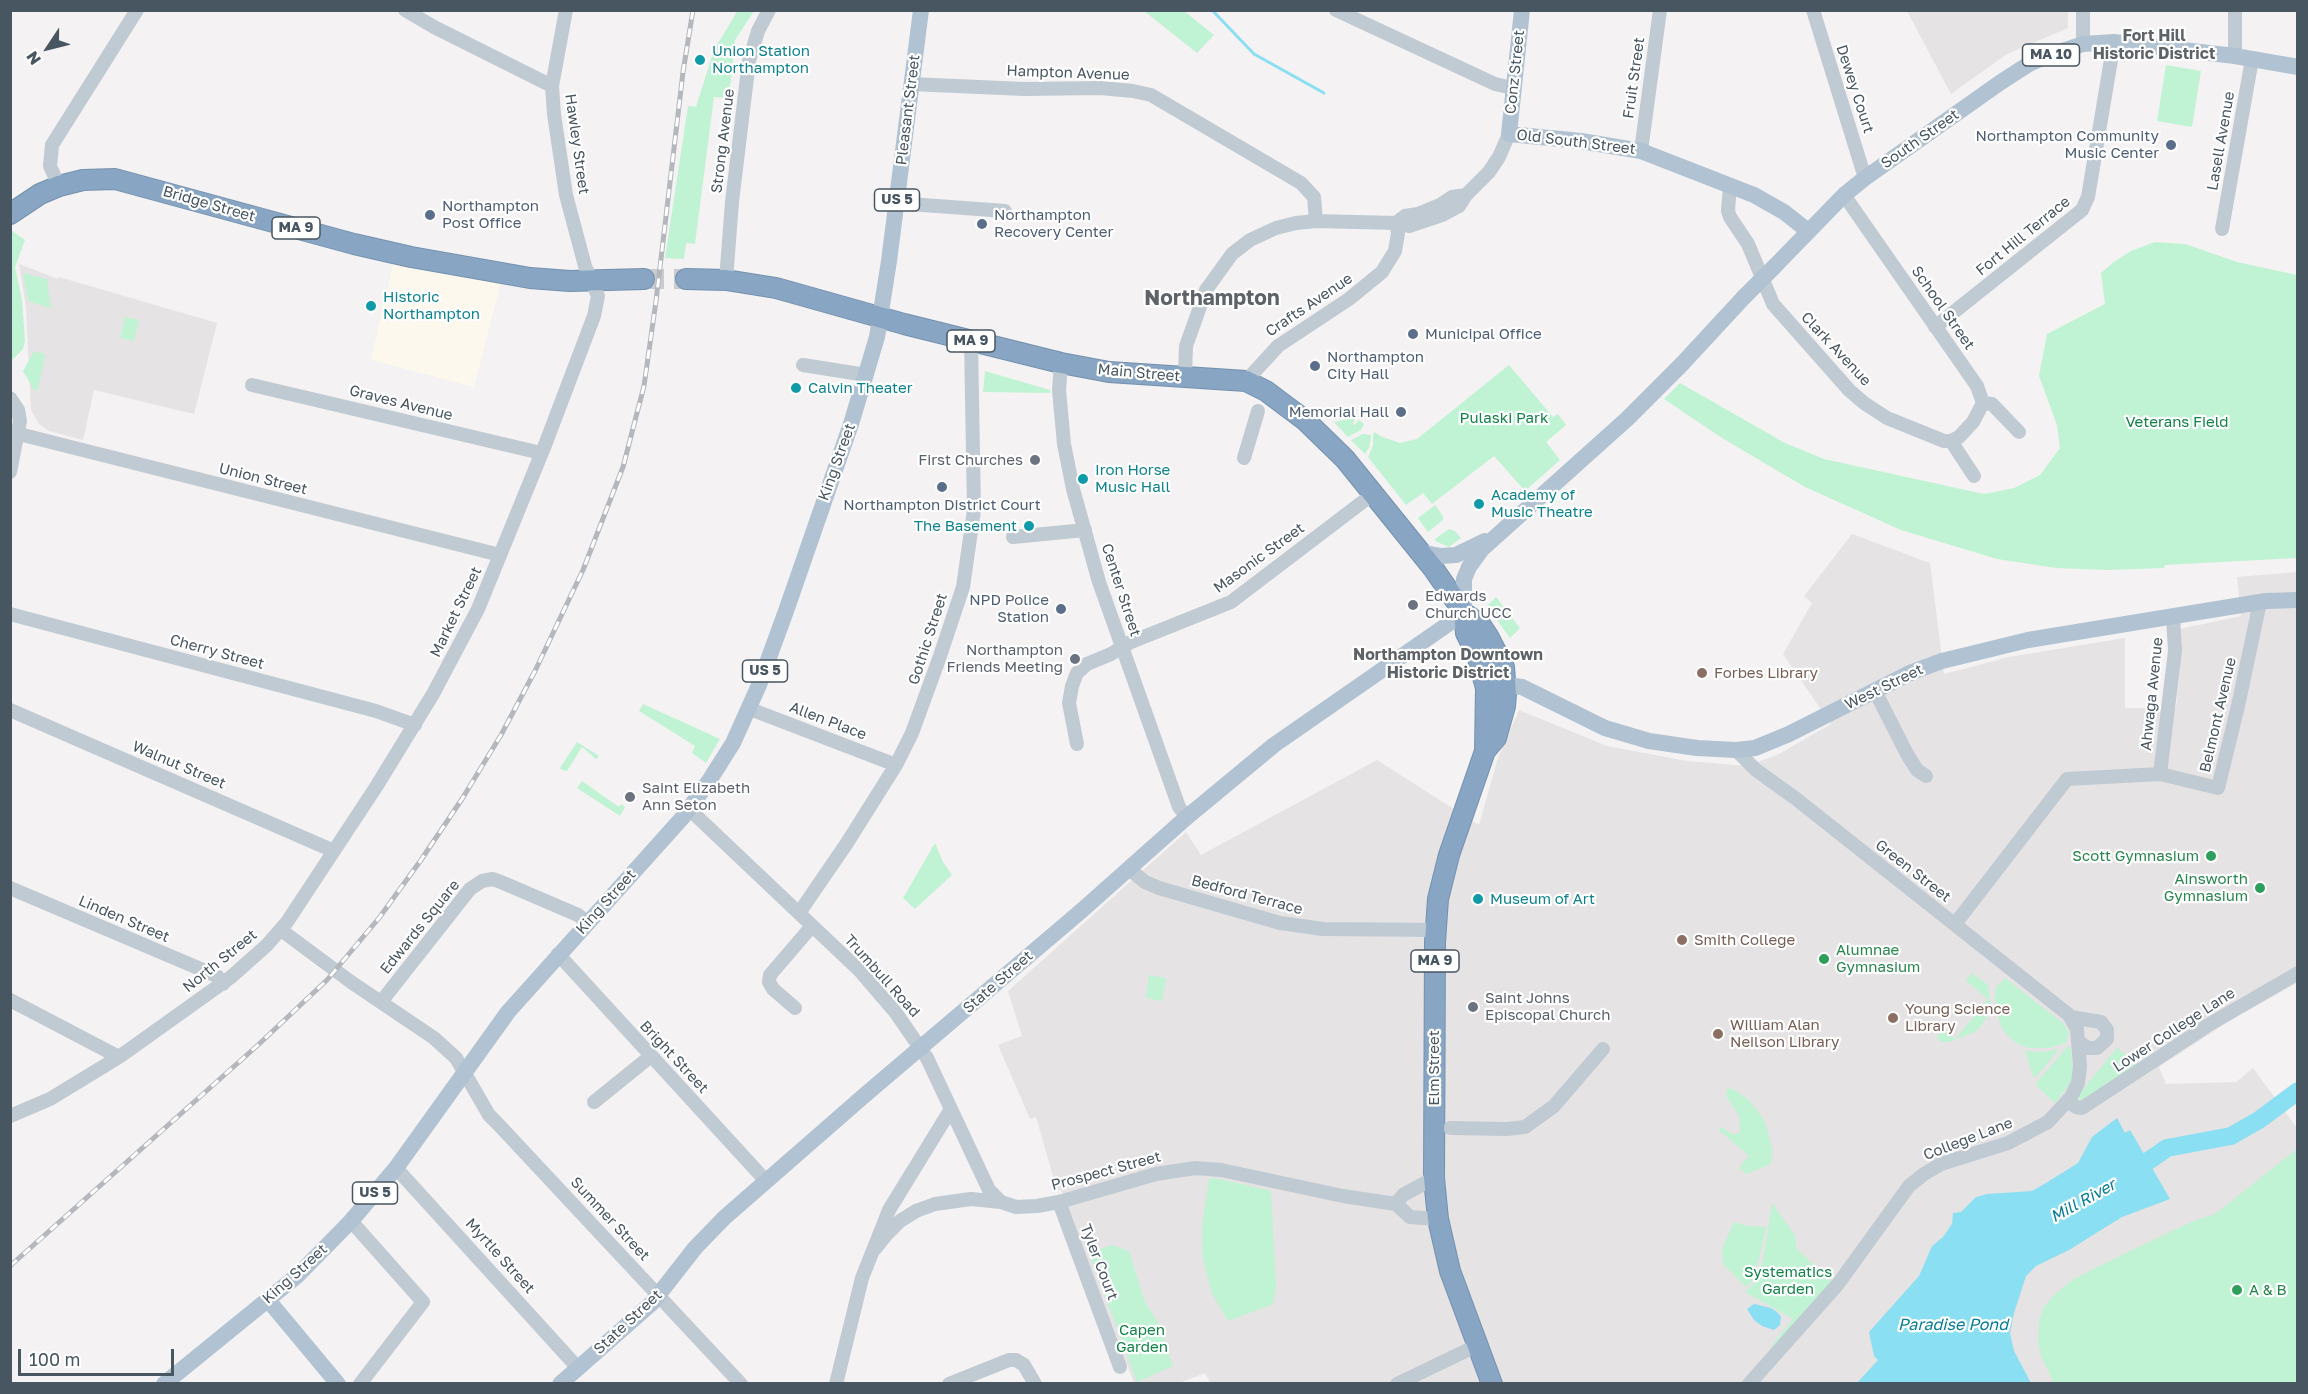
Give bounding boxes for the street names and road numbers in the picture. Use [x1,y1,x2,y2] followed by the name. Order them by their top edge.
[1502,29,1528,115] street label: Conz Street
[1619,36,1649,120] street label: Fruit Street
[1832,42,1878,136] street label: Dewey Court
[2022,44,2080,66] road number: MA 10
[892,54,924,166] street label: Pleasant Street
[1006,62,1130,84] street label: Hampton Avenue
[708,88,738,194] street label: Strong Avenue
[2203,90,2239,192] street label: Lasell Avenue
[561,93,593,195] street label: Hawley Street
[1878,106,1962,172] street label: South Street
[1515,126,1637,158] street label: Old South Street
[161,182,257,226] street label: Bridge Street
[874,189,920,211] road number: US 5
[1972,193,2074,279] street label: Fort Hill Terrace
[272,217,320,239] road number: MA 9
[1908,263,1978,353] street label: School Street
[1262,269,1356,341] street label: Crafts Avenue
[1797,308,1875,390] street label: Clark Avenue
[947,330,995,352] road number: MA 9
[1097,360,1181,386] street label: Main Street
[347,381,455,425] street label: Graves Avenue
[815,421,859,503] street label: King Street
[217,459,309,499] street label: Union Street
[1210,519,1308,597] street label: Masonic Street
[1098,541,1144,639] street label: Center Street
[426,564,486,660] street label: Market Street
[905,591,951,687] street label: Gothic Street
[168,631,266,673] street label: Cherry Street
[2137,636,2167,752] street label: Ahwaga Avenue
[2196,656,2240,774] street label: Belmont Avenue
[742,660,788,682] road number: US 5
[1842,660,1926,714] street label: West Street
[787,698,869,744] street label: Allen Place
[130,737,228,793] street label: Walnut Street
[1872,836,1954,906] street label: Green Street
[572,866,640,938] street label: King Street
[1189,871,1305,919] street label: Bedford Terrace
[377,876,463,978] street label: Edwards Square
[76,892,172,946] street label: Linden Street
[179,926,261,996] street label: North Street
[840,931,924,1021] street label: Trumbull Road
[959,947,1037,1017] street label: State Street
[1411,950,1459,972] road number: MA 9
[2110,984,2238,1076] street label: Lower College Lane
[636,1017,712,1097] street label: Bright Street
[1425,1030,1443,1106] street label: Elm Street
[1921,1114,2015,1164] street label: College Lane
[1049,1148,1163,1194] street label: Prospect Street
[567,1173,653,1265] street label: Summer Street
[352,1182,398,1204] road number: US 5
[462,1215,538,1297] street label: Myrtle Street
[1076,1221,1122,1303] street label: Tyler Court
[259,1240,331,1308] street label: King Street
[590,1286,666,1358] street label: State Street

